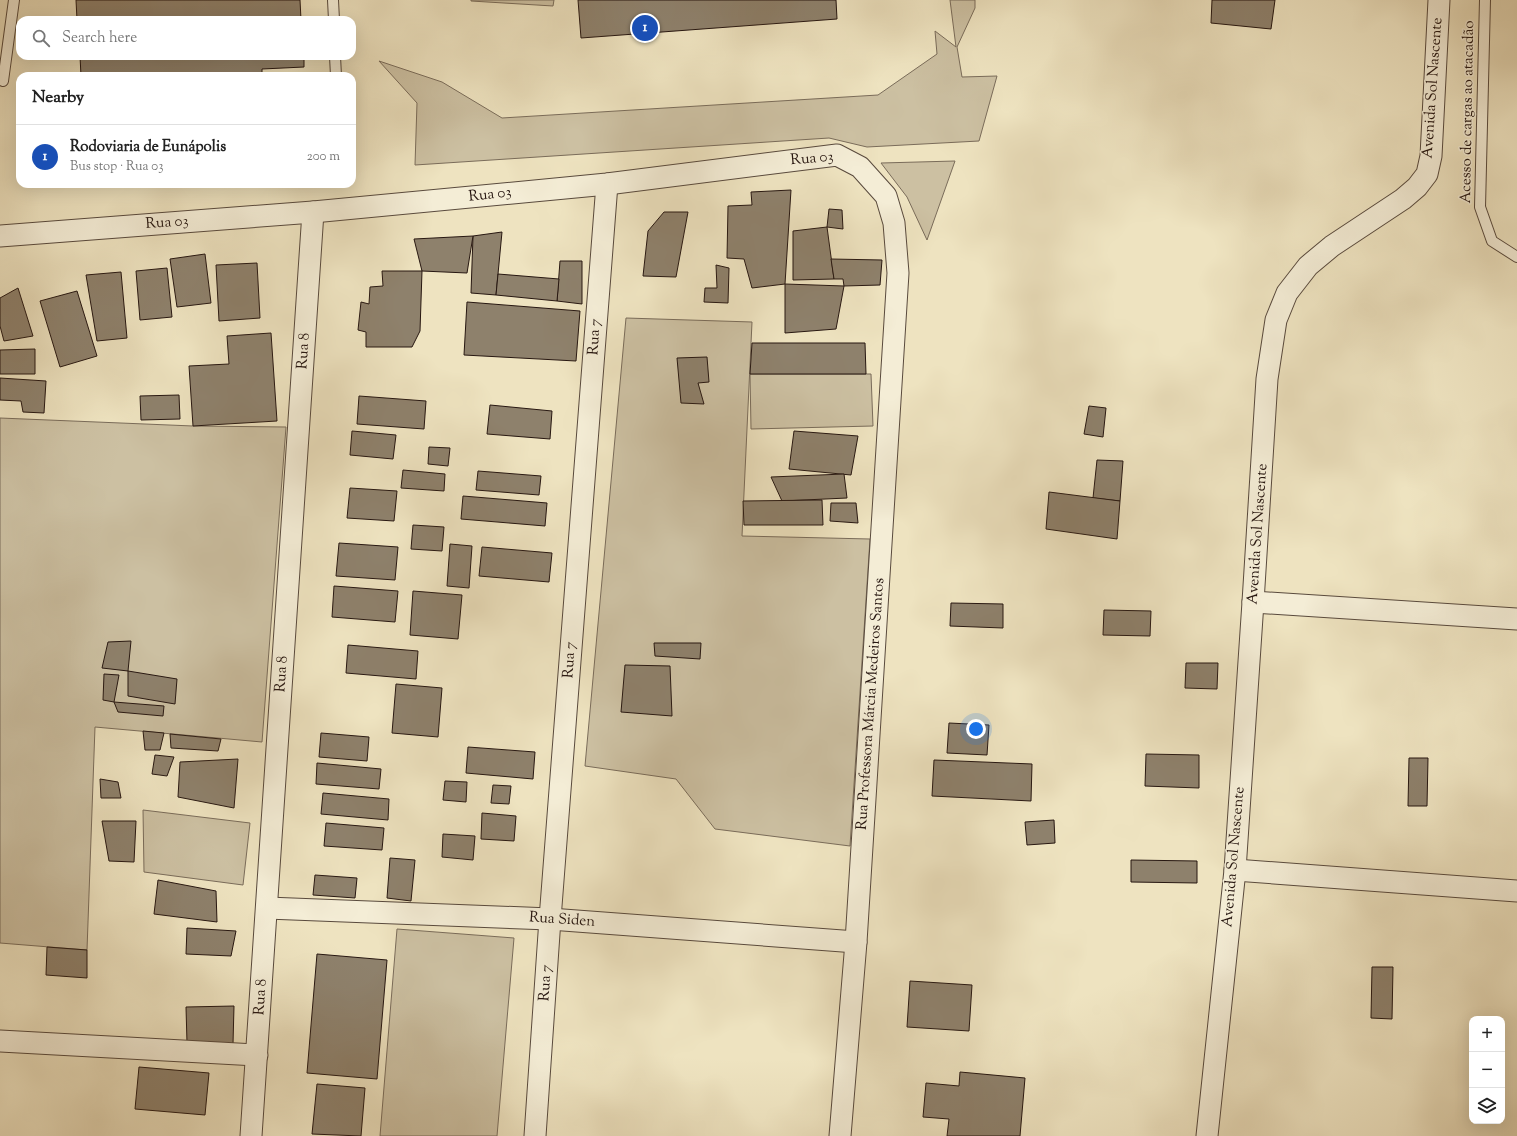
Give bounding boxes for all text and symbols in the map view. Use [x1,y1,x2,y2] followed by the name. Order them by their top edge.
[632,13,658,43] pin: 1
[16,16,356,60] search box
[1418,17,1448,159] street label: Avenida Sol Nascente
[1456,20,1480,204] street label: Acesso de cargas ao atacadão
[30,27,52,49] icon: search
[62,28,137,49] text: Search here
[32,86,84,110] text: Nearby
[70,137,226,158] text: Rodoviaria de Eunápolis
[790,147,834,171] street label: Rua 03
[43,148,47,166] text: 1
[307,148,340,166] text: 200 m
[70,158,163,176] text: Bus stop · Rua 03
[467,182,513,208] street label: Rua 03
[145,211,189,235] street label: Rua 03
[583,318,607,356] street label: Rua 7
[292,332,316,370] street label: Rua 8
[1243,463,1273,605] street label: Avenida Sol Nascente
[852,577,890,831] street label: Rua Professora Márcia Medeiros Santos
[558,641,582,679] street label: Rua 7
[270,655,294,693] street label: Rua 8
[966,719,986,739] your location
[1217,786,1251,928] street label: Avenida Sol Nascente
[528,907,596,933] street label: Rua Siden
[534,964,558,1002] street label: Rua 7
[249,978,273,1016] street label: Rua 8
[1469,1016,1505,1124] map controls
[1469,1016,1505,1052] button: +
[1469,1052,1505,1088] button: −
[1469,1088,1505,1124] button: layers

